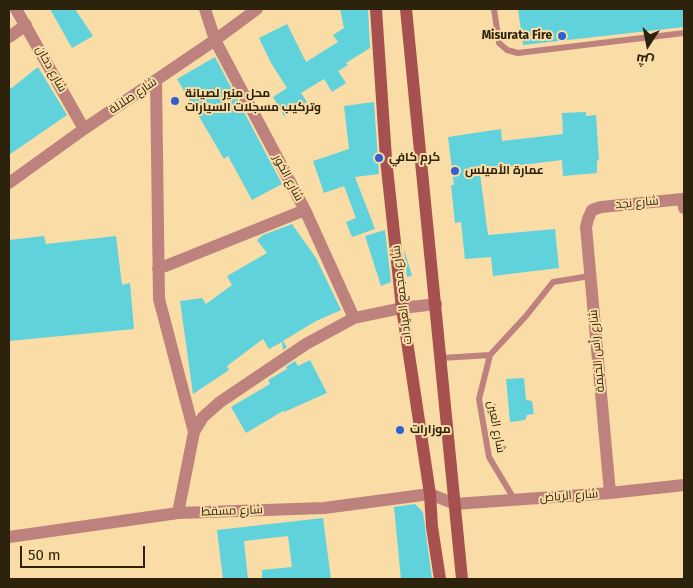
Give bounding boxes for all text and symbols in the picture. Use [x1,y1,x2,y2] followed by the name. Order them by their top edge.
[623,20,673,70] north arrow
[482,29,552,43] place label: Misurata Fire
[556,30,568,42] marker: Misurata Fire
[32,43,70,95] street label: شارع دخان
[635,50,655,70] text: ش
[106,75,160,117] street label: شارع صلالة
[185,87,321,115] place label: محل منير لصيانة وتركيب مسجلات السيارات
[169,95,181,107] marker: محل منير لصيانة وتركيب مسجلات السيارات
[389,151,440,165] place label: كرم كافي
[270,152,306,204] street label: شارع الخور
[373,152,385,164] marker: كرم كافي
[465,164,544,178] place label: عمارة الأميلس
[449,165,461,177] marker: عمارة الأميلس
[615,194,659,212] street label: شارع نجد
[389,245,415,345] street label: شارع مجمع العيادات
[586,309,608,393] street label: شارع رأس الخيمة
[484,400,508,454] street label: شارع العين
[410,423,451,437] place label: موزارات
[394,424,406,436] marker: موزارات
[539,487,599,505] street label: شارع الرياض
[201,503,263,519] street label: شارع مسقط
[22,536,148,568] scale bar
[28,546,61,564] text: 50 m

